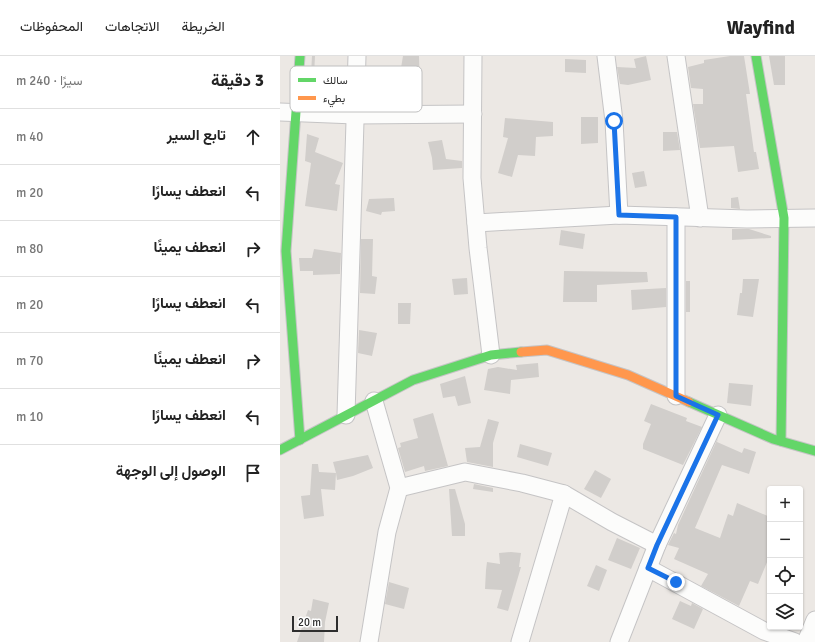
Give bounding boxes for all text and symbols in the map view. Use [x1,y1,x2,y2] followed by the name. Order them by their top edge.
[727,16,795,40] text: Wayfind
[20,18,83,35] text: المحفوظات
[105,18,159,35] text: الاتجاهات
[181,18,225,35] text: الخريطة
[290,66,422,112] legend
[211,70,264,91] text: 3 دقيقة
[16,73,83,89] text: سيرًا · 240 m
[323,74,348,87] text: سالك
[323,92,345,108] text: بطيء
[605,112,623,130] route start
[167,126,226,144] text: تابع السير
[242,126,264,148] icon: ahead
[16,129,43,145] text: 40 m
[152,182,226,200] text: انعطف يسارًا
[242,182,264,204] icon: left
[16,185,43,201] text: 20 m
[154,238,226,256] text: انعطف يمينًا
[242,238,264,260] icon: right
[16,241,43,257] text: 80 m
[152,294,226,312] text: انعطف يسارًا
[242,294,264,316] icon: left
[16,297,43,313] text: 20 m
[154,350,226,368] text: انعطف يمينًا
[242,350,264,372] icon: right
[16,353,43,369] text: 70 m
[152,406,226,424] text: انعطف يسارًا
[242,406,264,428] icon: left
[16,409,43,425] text: 10 m
[116,462,226,480] text: الوصول إلى الوجهة
[242,462,264,484] icon: arrive
[767,486,803,630] map controls
[767,486,803,522] button: +
[767,522,803,558] button: −
[767,558,803,594] button: locate
[667,573,685,591] route end
[767,594,803,630] button: layers
[292,614,338,633] scale bar
[298,616,321,629] text: 20 m

